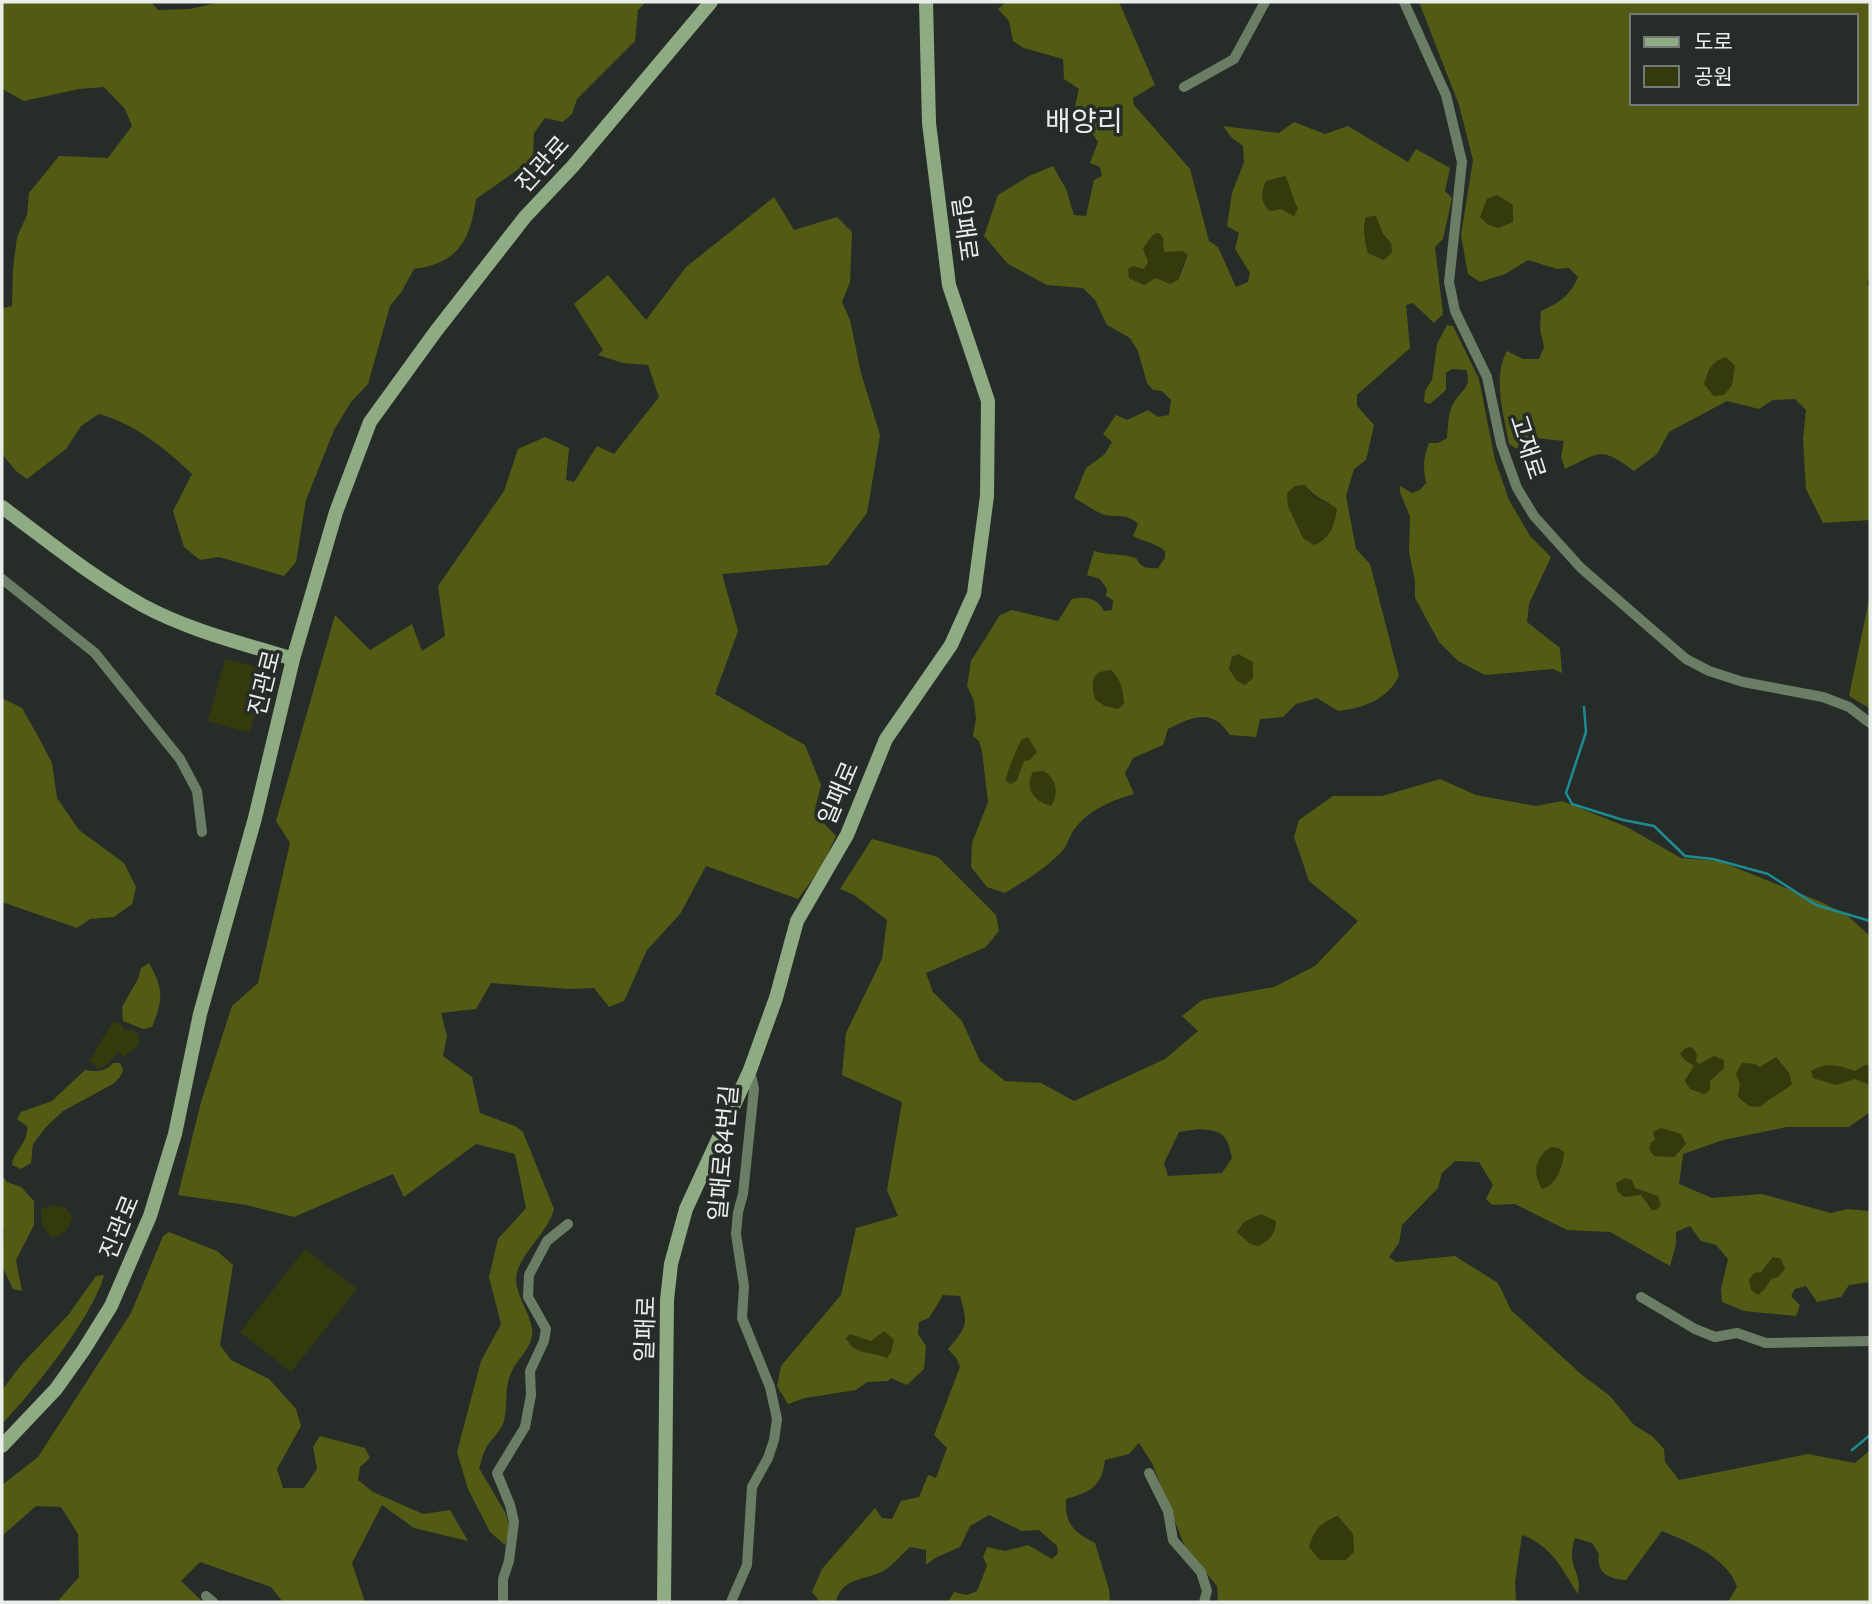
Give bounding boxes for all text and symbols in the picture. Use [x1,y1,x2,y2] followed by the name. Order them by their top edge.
[1630,14,1858,105] legend
[1694,28,1733,55] text: 도로
[1694,63,1733,90] text: 공원
[1045,102,1123,139] district label: 배양리
[508,129,576,199] street label: 진관로
[945,193,985,263] street label: 일패로
[1503,411,1553,483] street label: 고재로
[241,647,287,719] street label: 진관로
[811,756,865,830] street label: 일패로
[702,1084,744,1222] street label: 일패로84번길
[92,1190,146,1264] street label: 진관로
[628,1295,662,1363] street label: 일패로

